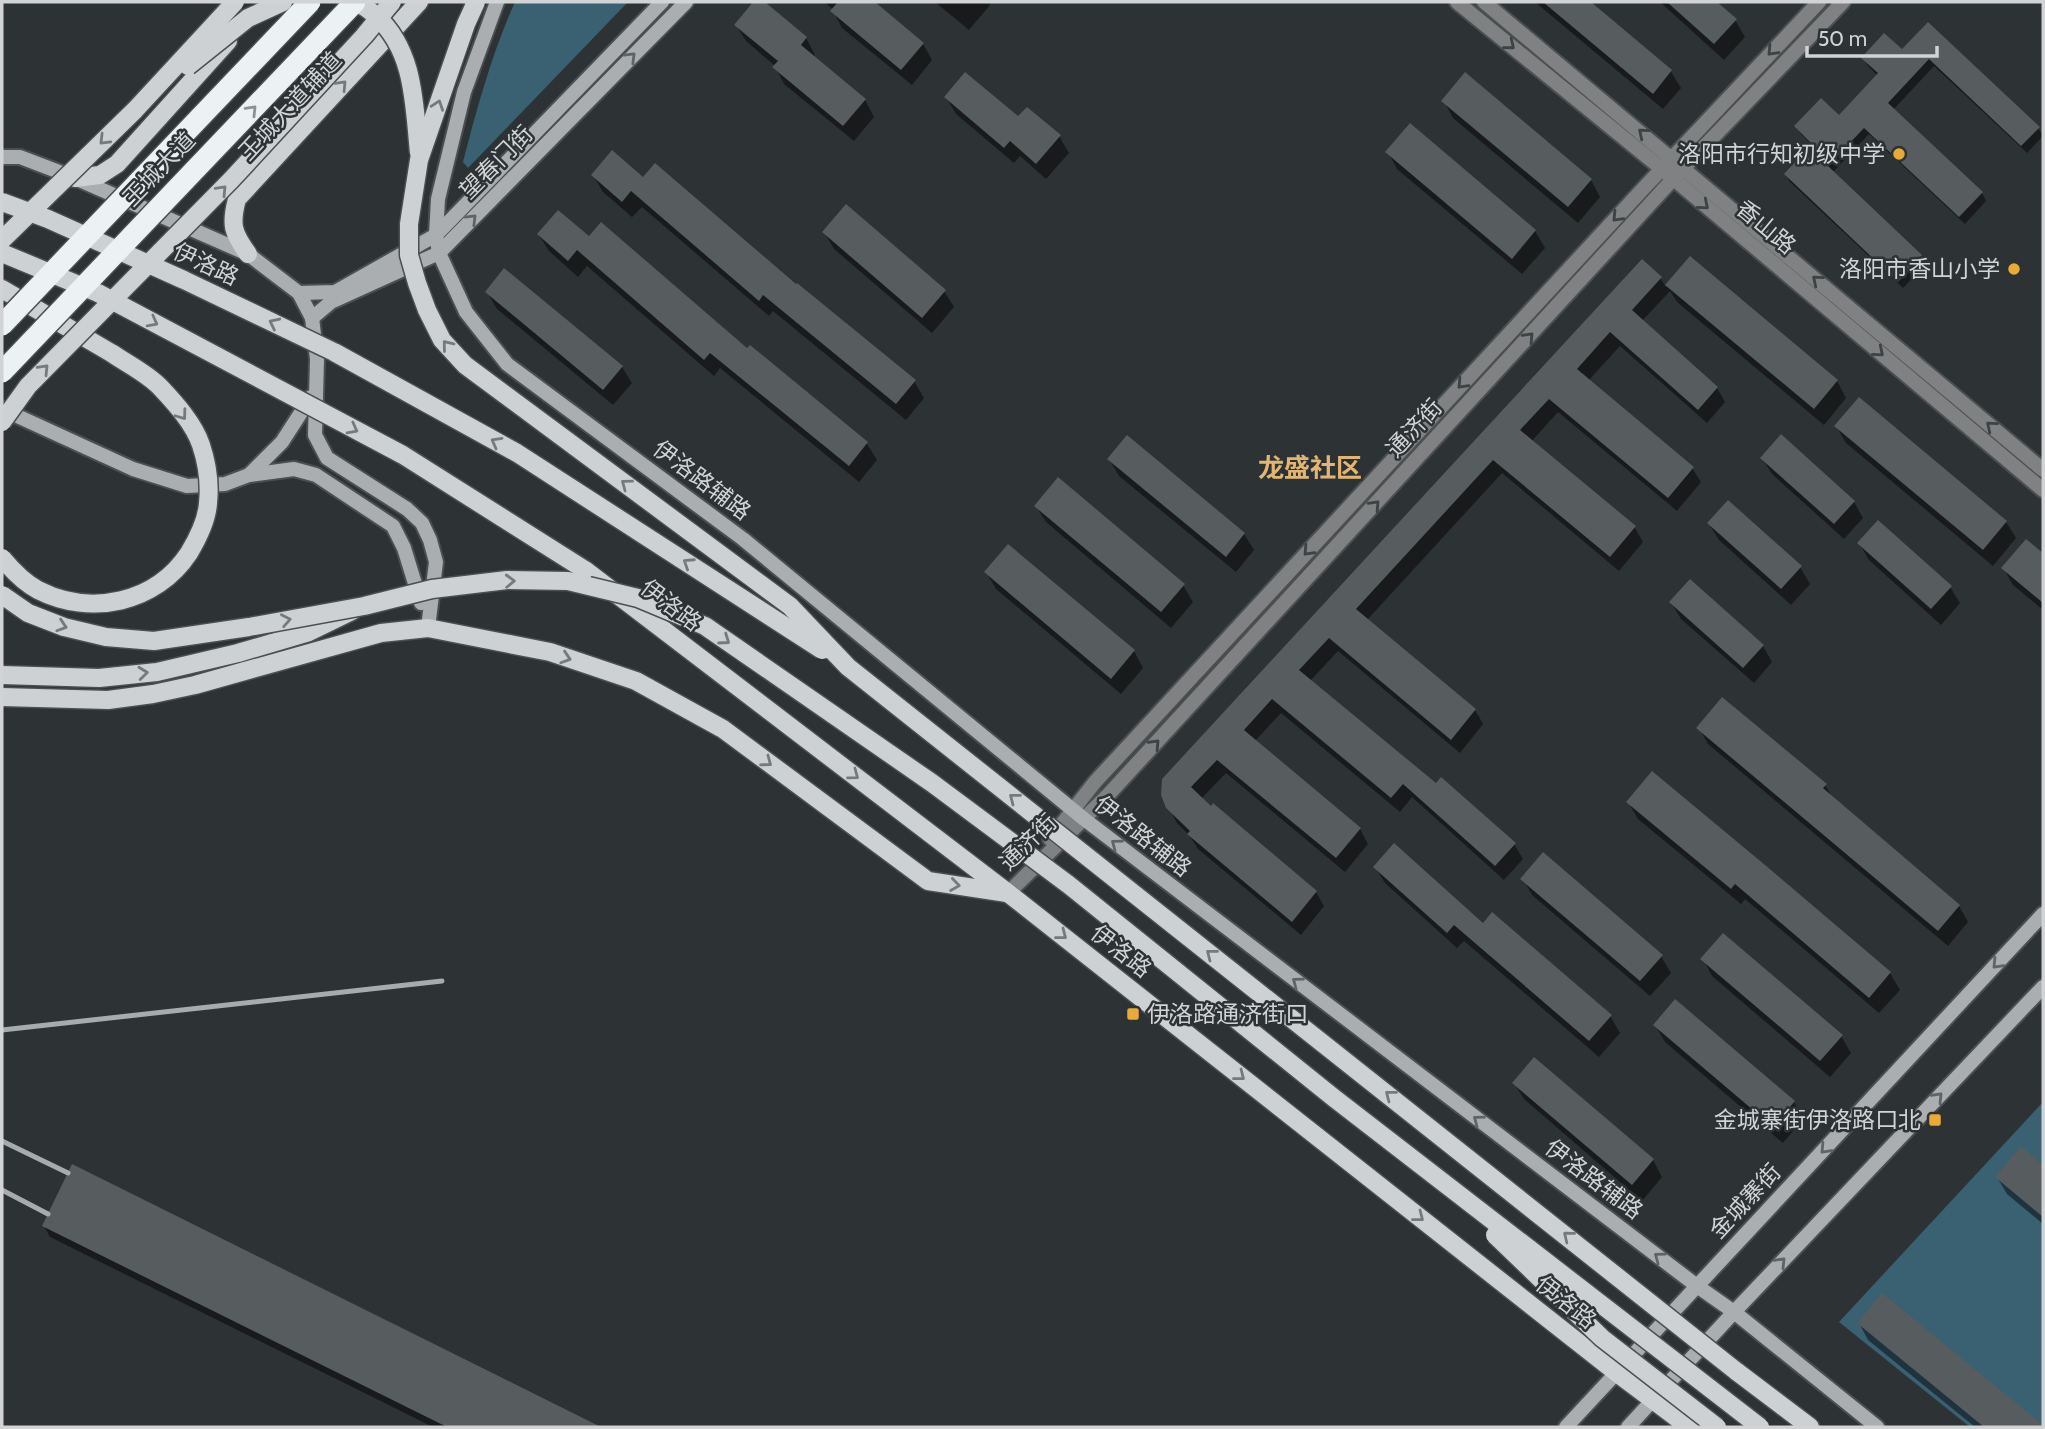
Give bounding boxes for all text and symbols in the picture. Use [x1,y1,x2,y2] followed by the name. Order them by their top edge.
[1807,14,1937,58] scale bar
[1818,26,1867,51] text: 50 m
[1501,37,1514,49] one-way arrow
[1768,43,1781,56] one-way arrow
[233,46,347,166] street label: 王城大道辅道
[623,52,636,65] one-way arrow
[334,80,347,93] one-way arrow
[430,100,444,112] one-way arrow
[243,105,256,118] one-way arrow
[454,120,538,204] street label: 望春门街
[117,126,201,212] street label: 王城大道
[1638,129,1651,141] one-way arrow
[99,132,112,145] one-way arrow
[1678,140,1885,168] place label: 洛阳市行知初级中学
[1891,146,1907,162] marker: 洛阳市行知初级中学
[213,185,226,198] one-way arrow
[1731,194,1801,260] street label: 香山路
[1696,197,1709,209] one-way arrow
[1612,209,1625,222] one-way arrow
[463,214,476,227] one-way arrow
[169,237,243,291] street label: 伊洛路
[1839,255,2000,283] place label: 洛阳市香山小学
[2006,261,2022,277] marker: 洛阳市香山小学
[1812,275,1824,288] one-way arrow
[145,314,158,328] one-way arrow
[269,317,281,331] one-way arrow
[1520,332,1533,345] one-way arrow
[443,340,455,353] one-way arrow
[1871,343,1883,356] one-way arrow
[36,365,49,378] one-way arrow
[1458,376,1471,389] one-way arrow
[1380,393,1448,463] street label: 通济街
[174,407,186,419] one-way arrow
[346,421,359,434] one-way arrow
[1986,422,1999,434] one-way arrow
[648,434,756,526] street label: 伊洛路辅路
[491,437,503,450] one-way arrow
[1258,452,1362,484] district label: 龙盛社区
[621,480,634,493] one-way arrow
[1366,500,1379,513] one-way arrow
[1304,543,1316,556] one-way arrow
[683,559,696,572] one-way arrow
[505,573,516,588] one-way arrow
[635,573,707,637] street label: 伊洛路
[280,614,292,629] one-way arrow
[56,617,68,632] one-way arrow
[717,632,730,644] one-way arrow
[560,649,572,664] one-way arrow
[138,666,149,681] one-way arrow
[1146,739,1159,752] one-way arrow
[759,753,772,766] one-way arrow
[846,766,858,779] one-way arrow
[1089,790,1197,882] street label: 伊洛路辅路
[1009,793,1021,806] one-way arrow
[993,808,1063,876] street label: 通济街
[1111,840,1124,852] one-way arrow
[949,877,961,892] one-way arrow
[1085,919,1157,983] street label: 伊洛路
[1054,927,1067,939] one-way arrow
[1207,950,1220,962] one-way arrow
[1992,956,2005,969] one-way arrow
[1292,977,1305,990] one-way arrow
[1147,1000,1308,1028] place label: 伊洛路通济街口
[1125,1006,1141,1022] marker: 伊洛路通济街口
[1233,1067,1245,1080] one-way arrow
[1385,1090,1397,1103] one-way arrow
[1929,1093,1942,1106] one-way arrow
[1714,1106,1921,1134] place label: 金城寨街伊洛路口北
[1927,1112,1943,1128] marker: 金城寨街伊洛路口北
[1473,1115,1486,1128] one-way arrow
[1540,1133,1648,1225] street label: 伊洛路辅路
[1821,1141,1834,1154] one-way arrow
[1703,1158,1787,1244] street label: 金城寨街
[1411,1208,1424,1221] one-way arrow
[1563,1232,1575,1245] one-way arrow
[1654,1253,1667,1266] one-way arrow
[1773,1258,1786,1271] one-way arrow
[1530,1270,1602,1334] street label: 伊洛路

